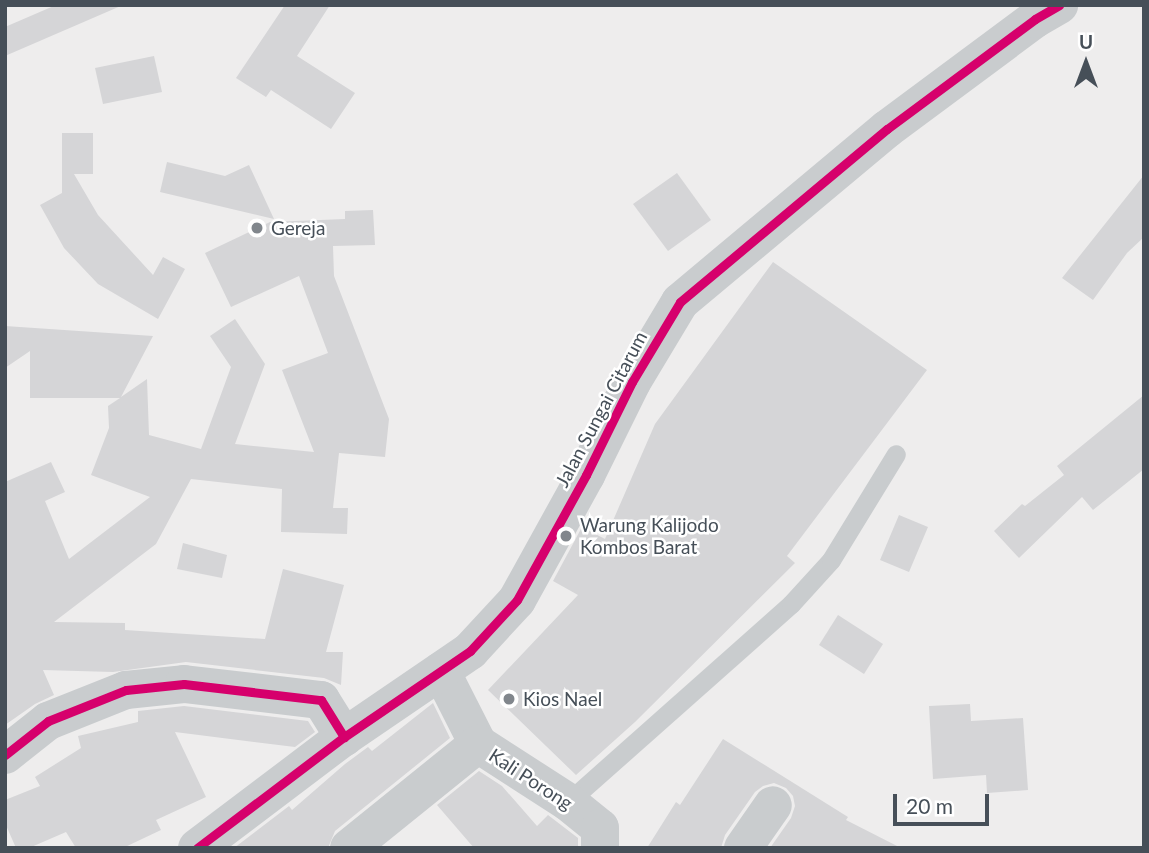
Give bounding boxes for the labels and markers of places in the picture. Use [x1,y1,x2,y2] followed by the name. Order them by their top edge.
[271,217,325,239] place label: Gereja
[249,220,265,236] marker: Gereja
[580,514,719,558] place label: Warung Kalijodo Kombos Barat
[558,528,574,544] marker: Warung Kalijodo Kombos Barat
[523,688,602,710] place label: Kios Nael
[501,691,517,707] marker: Kios Nael

